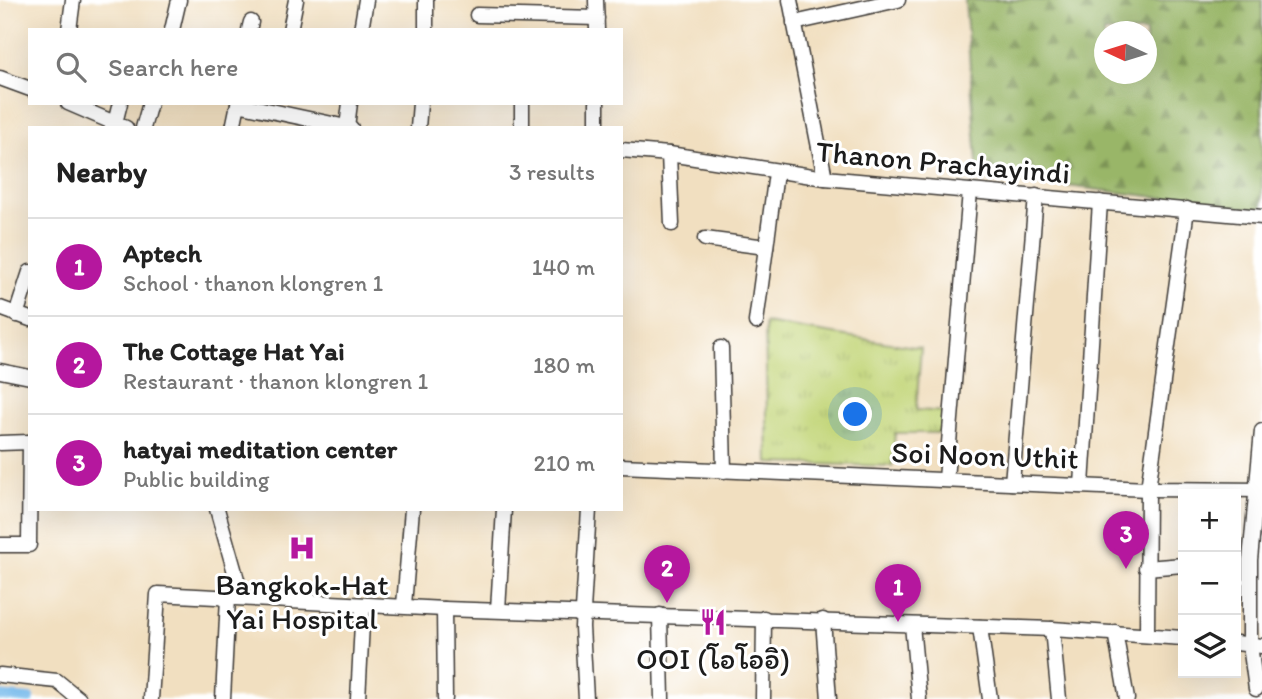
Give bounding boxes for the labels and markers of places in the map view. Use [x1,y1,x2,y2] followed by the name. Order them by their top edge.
[1103,511,1149,569] pin: 3
[287,533,317,563] hospital icon: Bangkok-Hat Yai Hospital
[644,545,690,603] pin: 2
[875,564,921,622] pin: 1
[215,566,389,637] place label: Bangkok-Hat Yai Hospital
[698,607,728,637] restaurant icon: OOI (โอโออิ)
[636,640,790,677] place label: OOI (โอโออิ)

